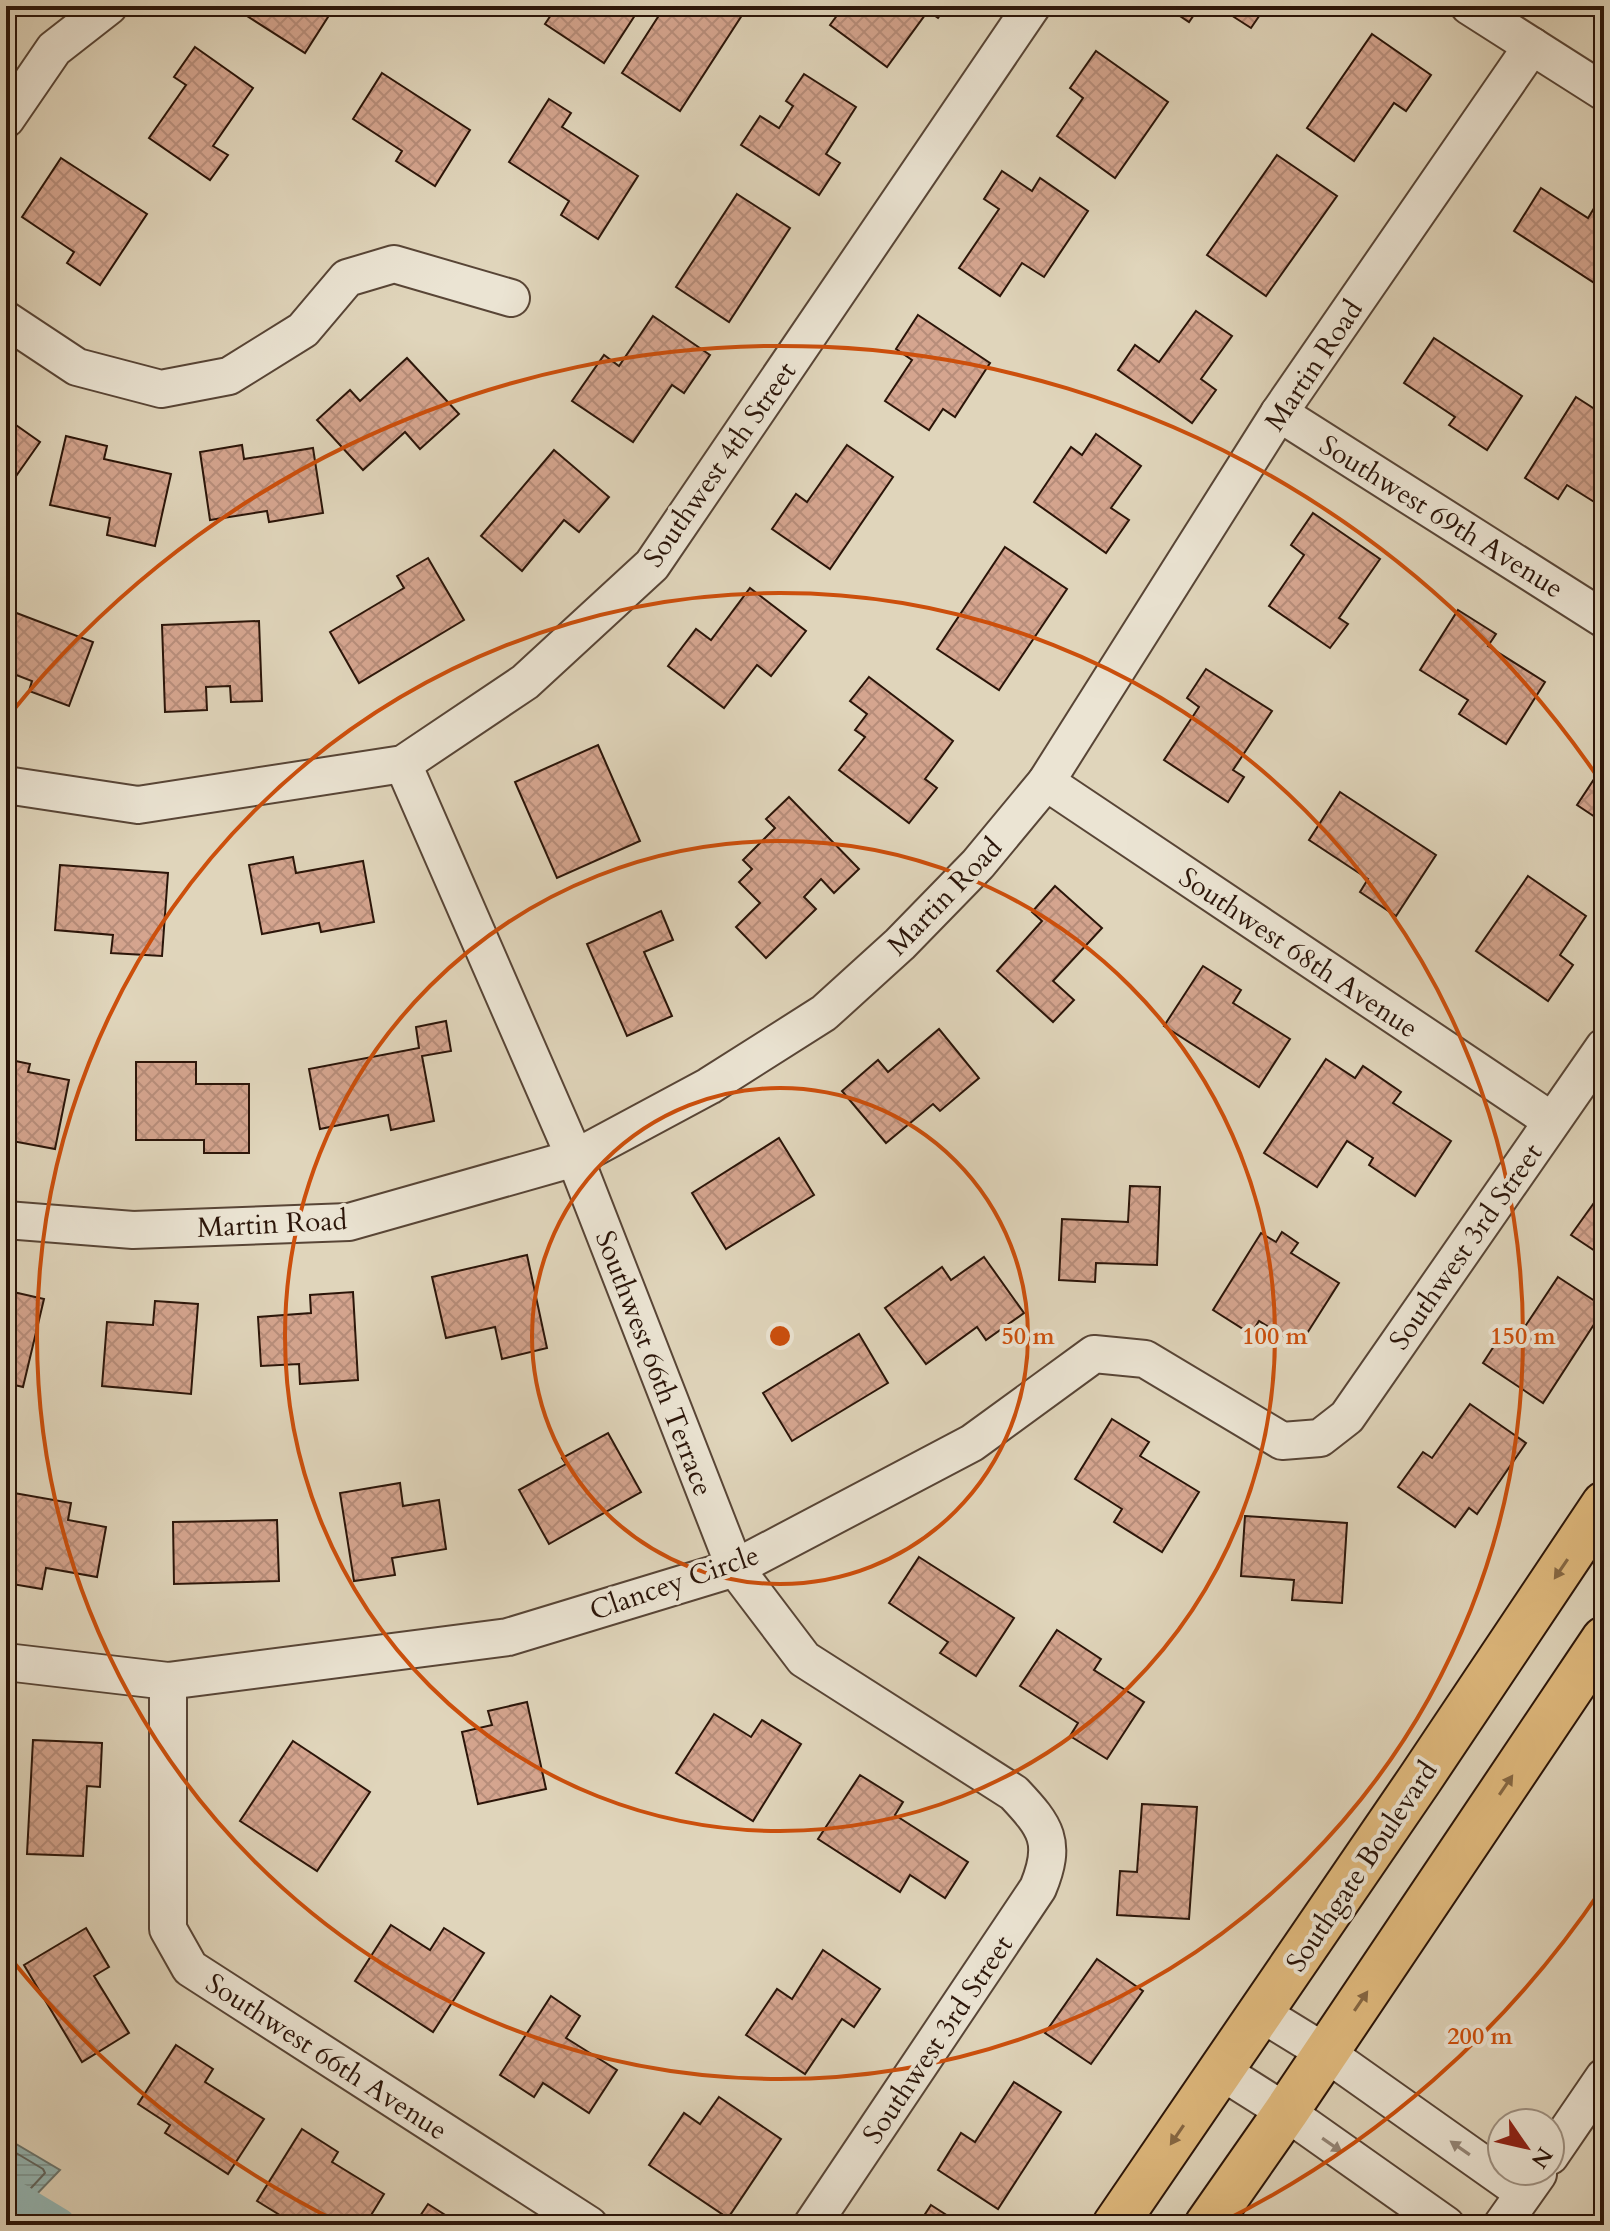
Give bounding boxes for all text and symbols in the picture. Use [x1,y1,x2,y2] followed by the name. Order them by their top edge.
[1256,293,1372,439] street label: Martin Road
[635,354,805,575] street label: Southwest 4th Street
[1312,426,1571,607] street label: Southwest 69th Avenue
[879,829,1011,964] street label: Martin Road
[1171,859,1425,1047] street label: Southwest 68th Avenue
[1380,1136,1551,1357] street label: Southwest 3rd Street
[196,1201,348,1247] street label: Martin Road
[586,1225,722,1501] street label: Southwest 66th Terrace
[1001,1320,1055,1353] text: 50 m
[1242,1320,1309,1353] text: 100 m
[1490,1320,1557,1353] text: 150 m
[766,1322,794,1350] centre of rings
[585,1536,764,1630] street label: Clancey Circle
[1553,1559,1568,1580] one-way arrow
[1277,1754,1447,1979] street label: Southgate Boulevard
[1498,1774,1513,1796] one-way arrow
[854,1928,1022,2151] street label: Southwest 3rd Street
[198,1964,455,2149] street label: Southwest 66th Avenue
[1353,1990,1368,2011] one-way arrow
[1447,2020,1514,2053] text: 200 m
[1486,2107,1566,2187] north arrow
[1169,2125,1184,2146] one-way arrow
[1322,2137,1343,2152] one-way arrow
[1450,2141,1471,2156] one-way arrow
[1524,2141,1560,2174] text: N

